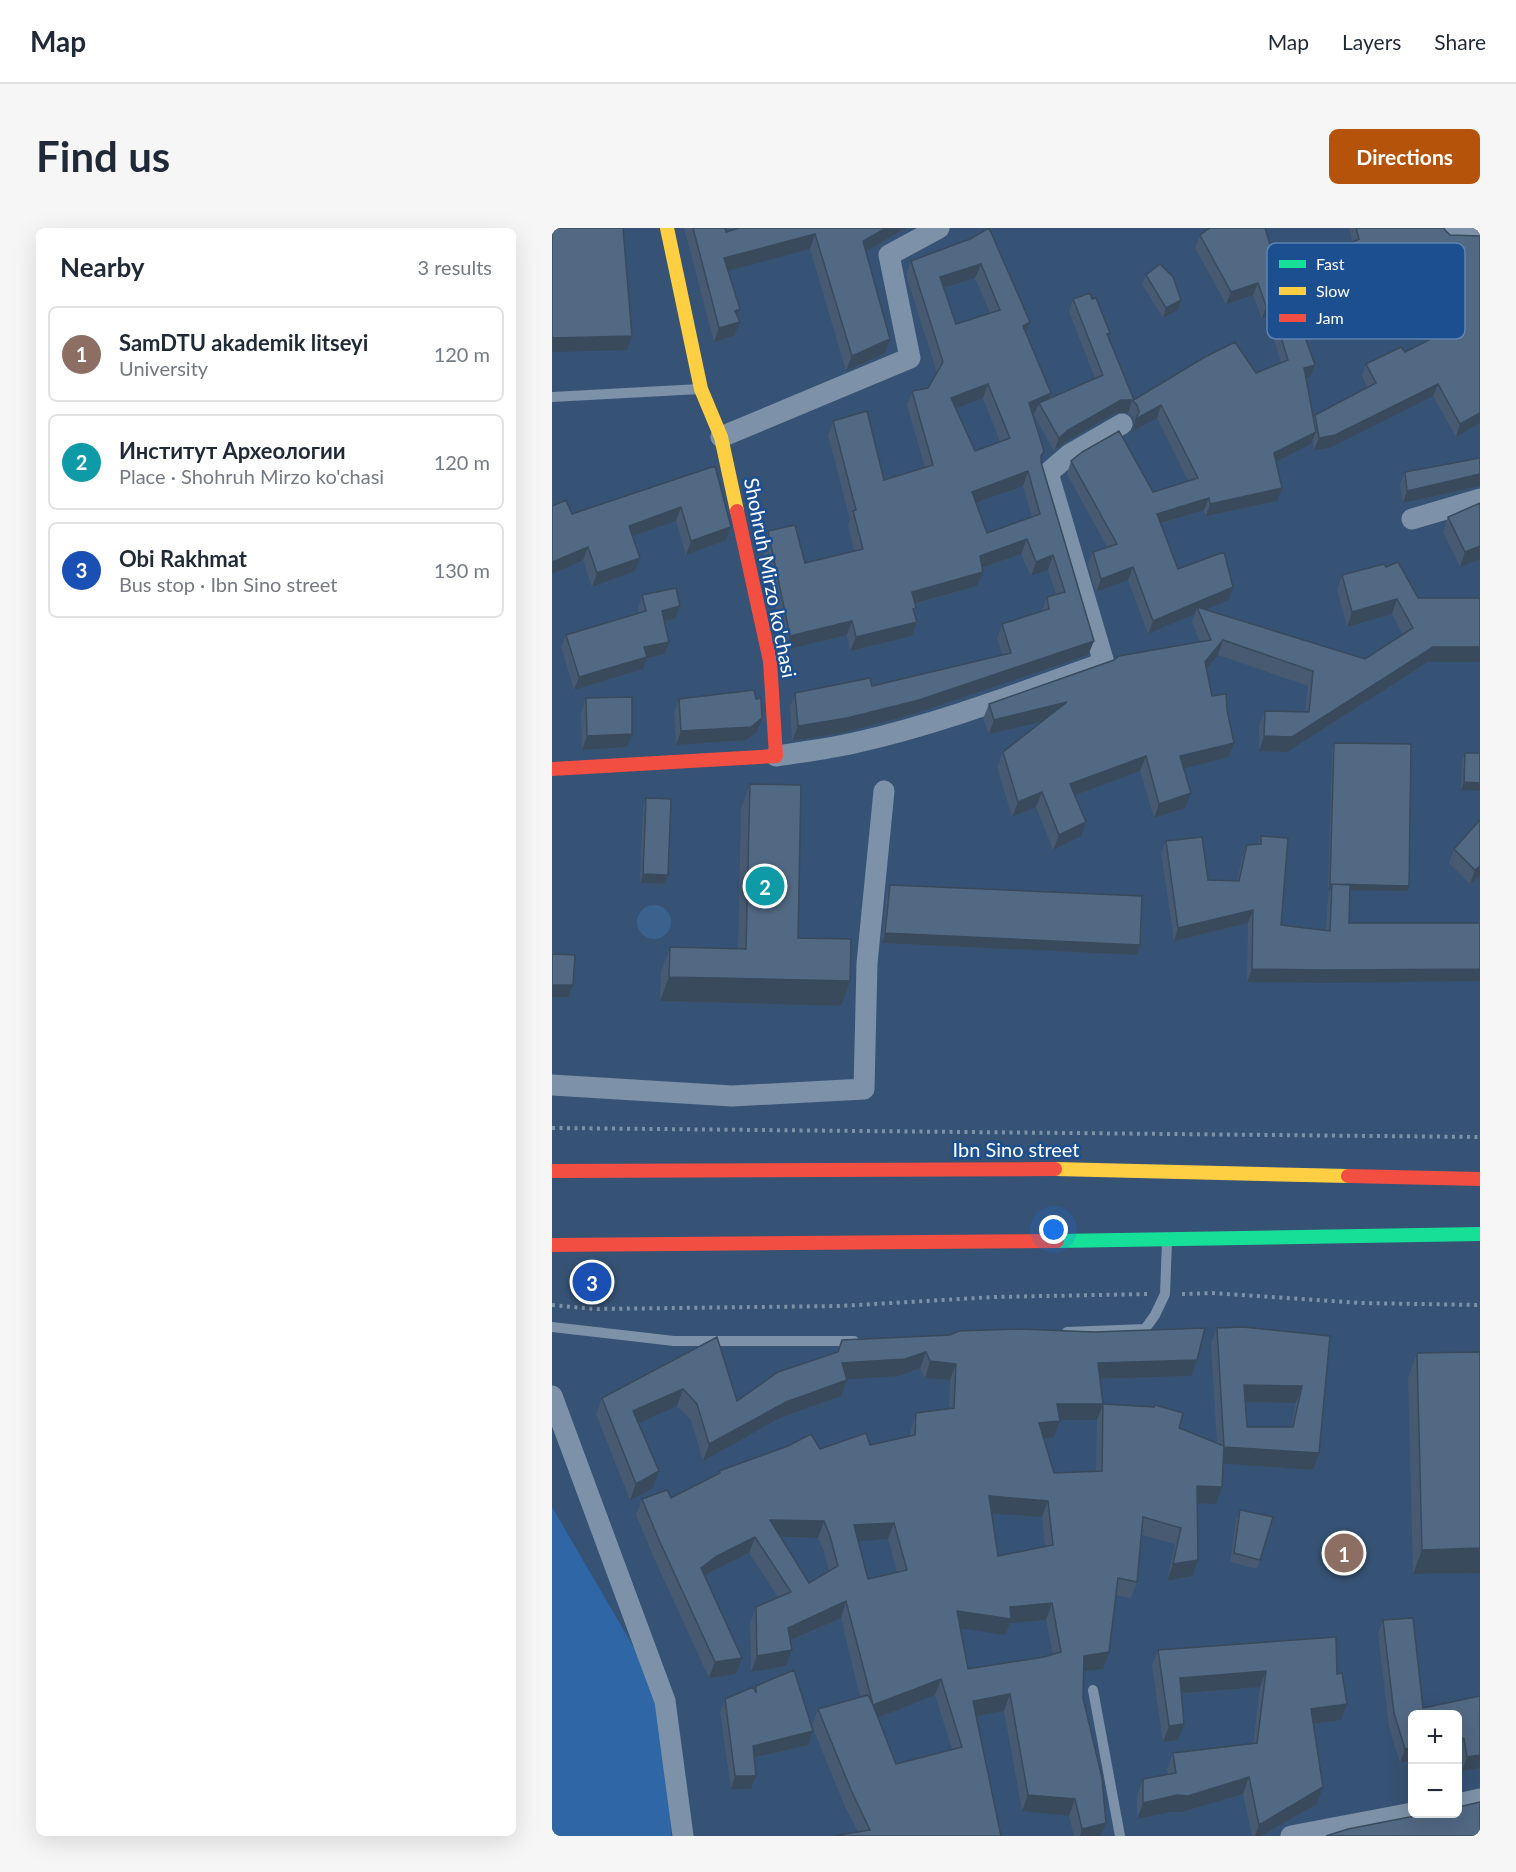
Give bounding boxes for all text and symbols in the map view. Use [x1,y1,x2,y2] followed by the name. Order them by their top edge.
[30,24,86,58] text: Map
[1268,29,1309,54] text: Map
[1342,29,1401,54] text: Layers
[1434,29,1486,54] text: Share
[1329,129,1480,184] button: Directions
[36,131,170,181] text: Find us
[1267,243,1465,339] legend
[60,251,145,283] text: Nearby
[1316,254,1345,273] text: Fast
[417,255,492,279] text: 3 results
[1316,281,1350,300] text: Slow
[1316,308,1344,327] text: Jam
[119,329,368,356] text: SamDTU akademik litseyi
[76,342,87,366] text: 1
[434,342,490,366] text: 120 m
[119,356,208,380] text: University
[119,437,346,464] text: Институт Археологии
[76,450,87,474] text: 2
[434,450,490,474] text: 120 m
[119,464,384,488] text: Place · Shohruh Mirzo ko'chasi
[740,476,802,680] street label: Shohruh Mirzo ko'chasi
[119,545,247,572] text: Obi Rakhmat
[76,558,87,582] text: 3
[434,558,490,582] text: 130 m
[119,572,337,596] text: Bus stop · Ibn Sino street
[746,864,784,908] pin: 2
[952,1137,1080,1161] street label: Ibn Sino street
[1039,1215,1068,1244] your location
[572,1260,612,1304] pin: 3
[1324,1530,1364,1576] pin: 1
[1408,1710,1462,1818] map controls
[1408,1710,1462,1764] button: +
[1408,1764,1462,1818] button: −

